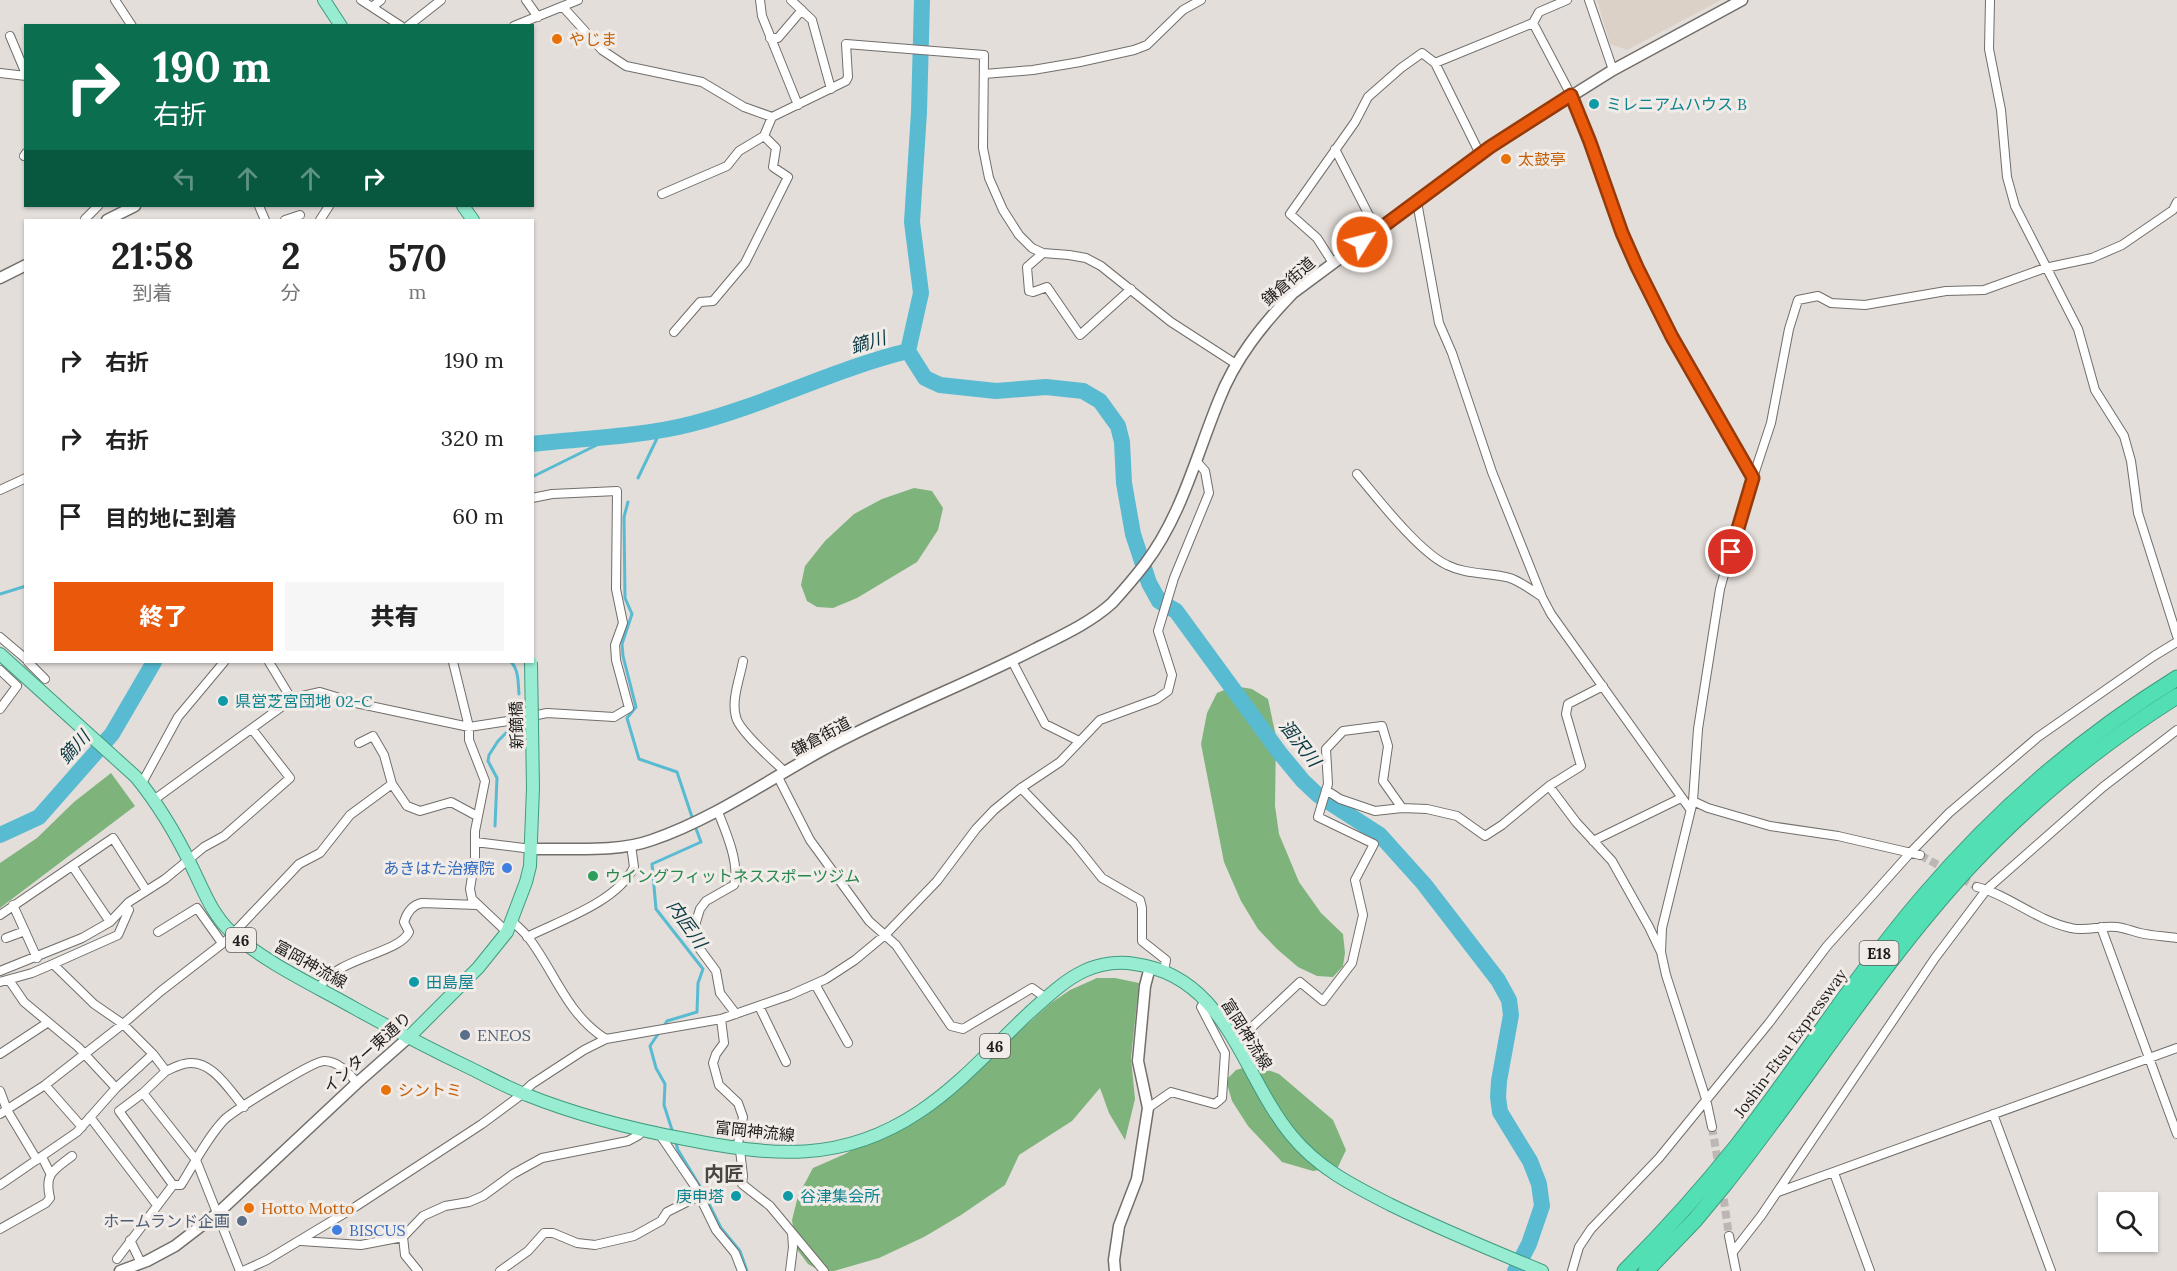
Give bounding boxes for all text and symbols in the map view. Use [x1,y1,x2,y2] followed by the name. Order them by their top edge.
[569,29,617,49] place label: やじま
[550,32,564,46] marker: やじま
[153,40,271,94] text: 190 m
[54,48,132,126] icon: right
[1606,94,1747,114] place label: ミレニアムハウス B
[153,97,207,131] text: 右折
[1587,97,1601,111] marker: ミレニアムハウス B
[1518,149,1566,169] place label: 太鼓亭
[1499,152,1513,166] marker: 太鼓亭
[168,162,201,195] icon: left
[231,162,264,195] icon: ahead
[294,162,327,195] icon: ahead
[357,162,390,195] icon: right
[1330,210,1394,274] position arrow
[111,233,194,279] text: 21:58
[281,233,300,279] text: 2
[388,235,447,281] text: 570
[1257,252,1319,310] street label: 鎌倉街道
[408,279,426,304] text: m
[132,280,172,305] text: 到着
[281,280,301,305] text: 分
[848,325,890,358] water label: 鏑川
[54,344,87,377] icon: right
[444,346,504,374] text: 190 m
[105,348,149,376] text: 右折
[54,422,87,455] icon: right
[441,424,504,452] text: 320 m
[105,426,149,454] text: 右折
[54,500,87,533] icon: arrive
[452,502,504,530] text: 60 m
[105,504,237,532] text: 目的地に到着
[1705,526,1756,577] pin
[1714,535,1747,568] icon: arrive
[54,582,273,651] button: 終了
[285,582,504,651] button: 共有
[235,691,372,711] place label: 県営芝宮団地 02-C
[216,694,230,708] marker: 県営芝宮団地 02-C
[506,701,526,749] street label: 新鏑橋
[788,712,854,760] street label: 鎌倉街道
[1274,715,1327,773] water label: 涸沢川
[53,724,96,768] water label: 鏑川
[383,858,495,878] place label: あきはた治療院
[500,861,514,875] marker: あきはた治療院
[605,866,860,886] place label: ウイングフィットネススポーツジム
[586,869,600,883] marker: ウイングフィットネススポーツジム
[662,895,713,954] water label: 内匠川
[226,928,256,952] road number: 46
[271,936,351,992] street label: 富岡神流線
[1860,941,1898,965] road number: E18
[1729,964,1851,1122] street label: Joshin-Etsu Expressway
[426,972,474,992] place label: 田島屋
[407,975,421,989] marker: 田島屋
[1217,995,1277,1073] street label: 富岡神流線
[319,1007,415,1097] street label: インター東通り
[477,1025,531,1045] place label: ENEOS
[458,1028,472,1042] marker: ENEOS
[980,1034,1010,1058] road number: 46
[398,1080,462,1100] place label: シントミ
[379,1083,393,1097] marker: シントミ
[714,1117,796,1145] street label: 富岡神流線
[704,1161,744,1186] district label: 内匠
[676,1186,724,1206] place label: 庚申塔
[800,1186,880,1206] place label: 谷津集会所
[729,1189,743,1203] marker: 庚申塔
[781,1189,795,1203] marker: 谷津集会所
[2098,1192,2158,1252] map controls
[2098,1192,2158,1252] button: search
[261,1198,354,1218] place label: Hotto Motto
[242,1201,256,1215] marker: Hotto Motto
[103,1211,230,1231] place label: ホームランド企画
[235,1214,249,1228] marker: ホームランド企画
[349,1220,406,1240] place label: BISCUS
[330,1223,344,1237] marker: BISCUS

